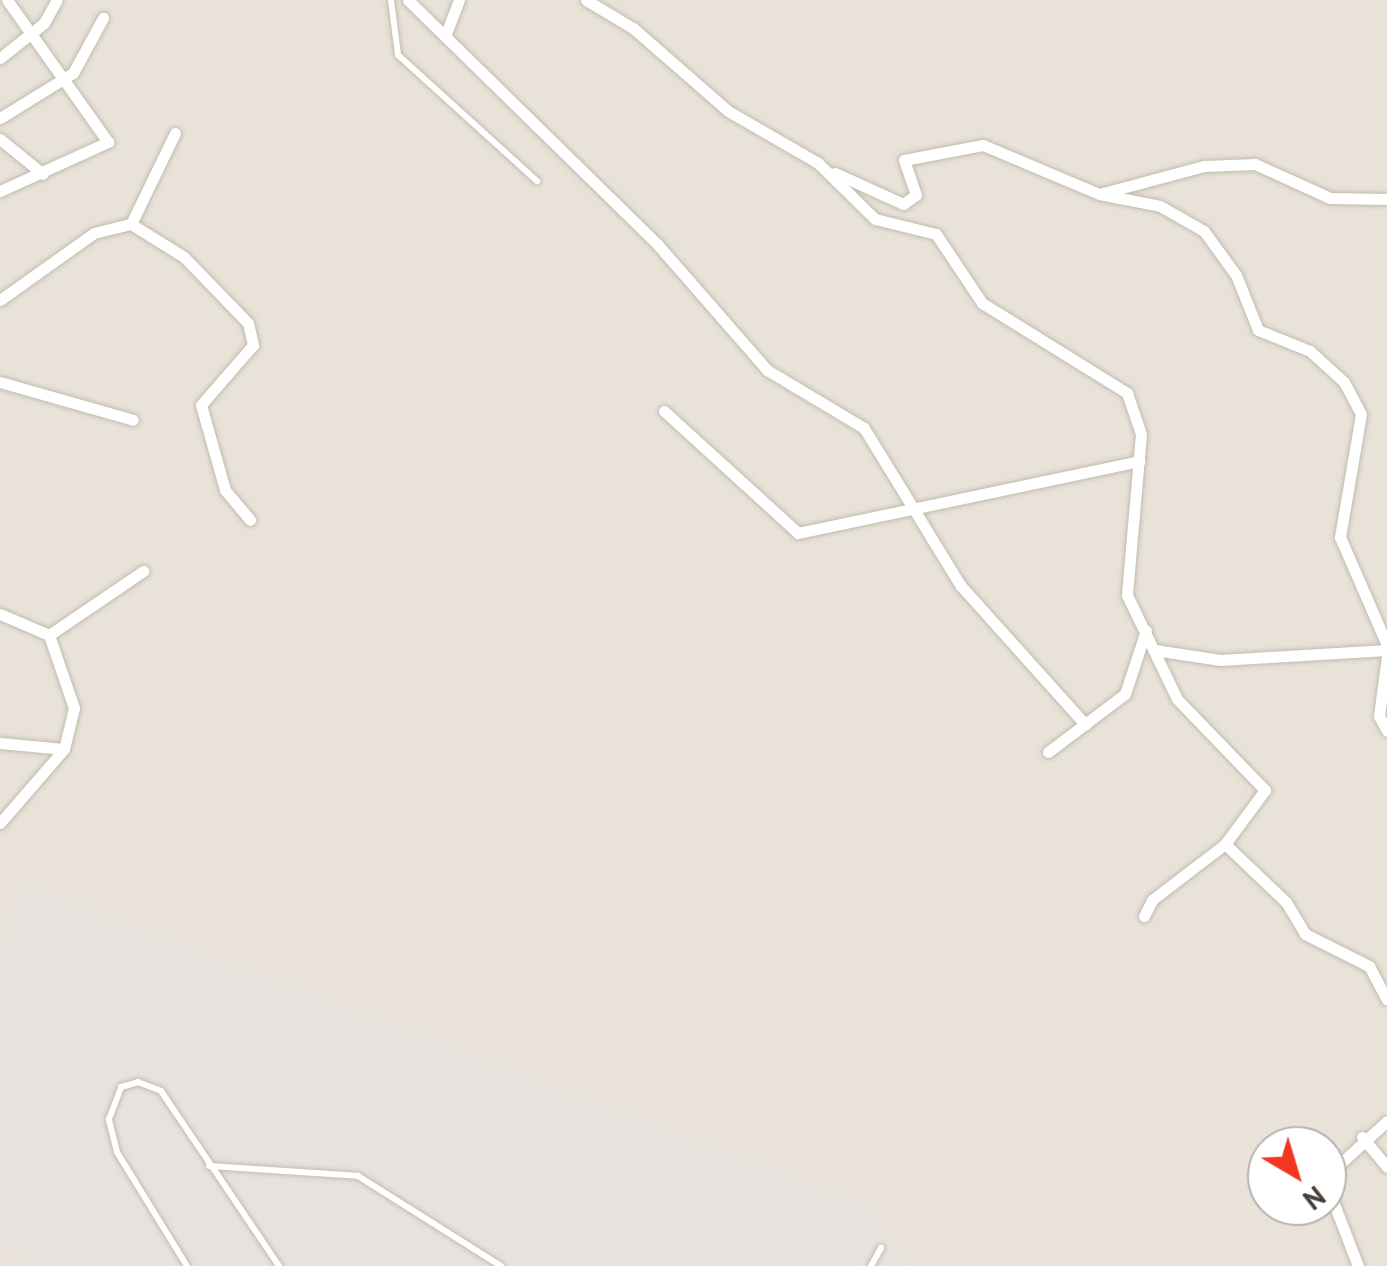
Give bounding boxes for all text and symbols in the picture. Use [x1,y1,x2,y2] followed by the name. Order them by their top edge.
[1247,1126,1347,1226] north arrow
[1296,1178,1333,1219] text: N

